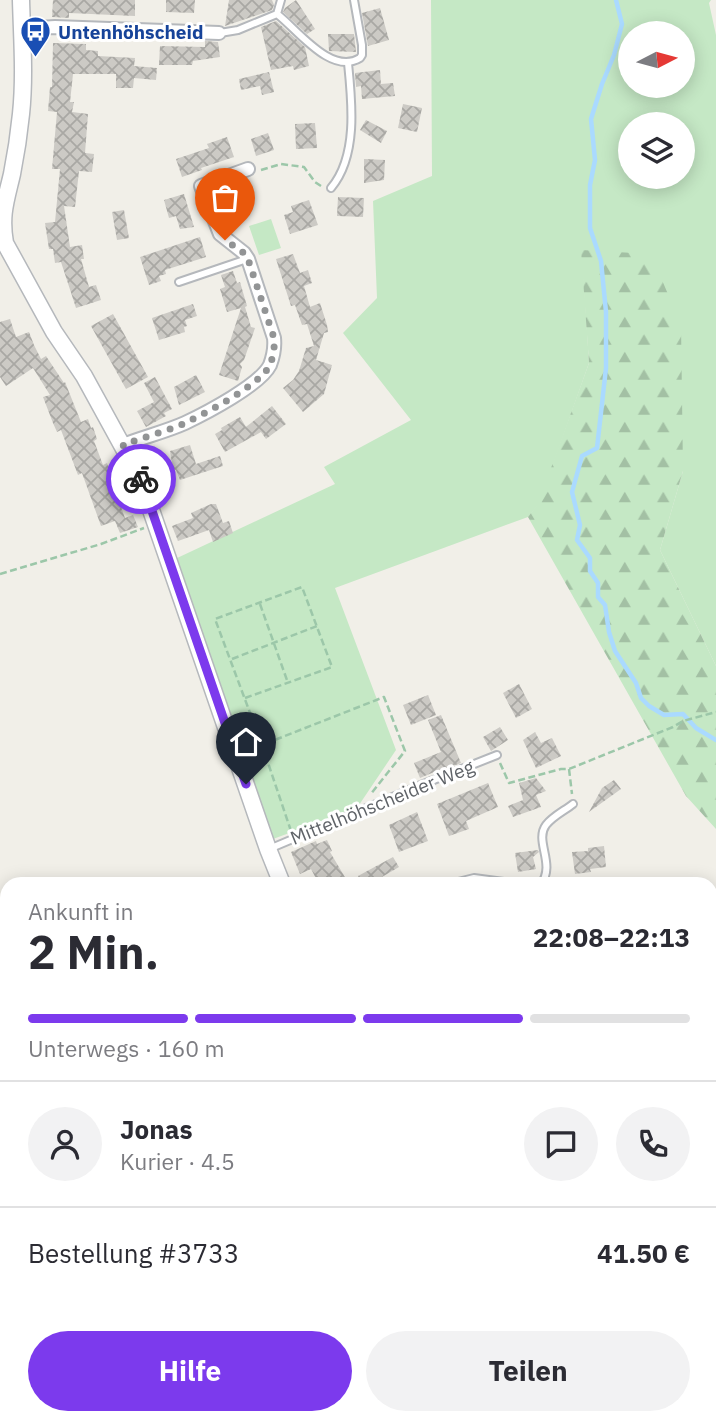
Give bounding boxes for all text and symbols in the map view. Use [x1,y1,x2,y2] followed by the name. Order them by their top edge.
[18,15,52,59] bus stop icon: Untenhöhscheid
[58,20,203,44] place label: Untenhöhscheid
[618,21,695,98] north arrow
[618,21,695,189] map controls
[618,112,695,189] button: layers
[195,168,255,240] pin
[206,179,244,217] icon: bag
[106,444,176,514] courier
[122,460,160,498] icon: bike
[216,712,276,784] pin
[227,723,265,761] icon: home
[287,754,477,850] street label: Mittelhöhscheider Weg
[28,896,134,926] text: Ankunft in
[533,920,690,954] text: 22:08–22:13
[28,922,159,982] text: 2 Min.
[28,1033,225,1063] text: Unterwegs · 160 m
[28,1107,102,1181] button: person
[524,1107,598,1181] button: chat
[616,1107,690,1181] button: phone
[120,1112,193,1146] text: Jonas
[120,1146,235,1176] text: Kurier · 4.5
[28,1236,239,1270] text: Bestellung #3733
[597,1236,690,1270] text: 41.50 €
[28,1331,352,1411] button: Hilfe
[366,1331,690,1411] button: Teilen

